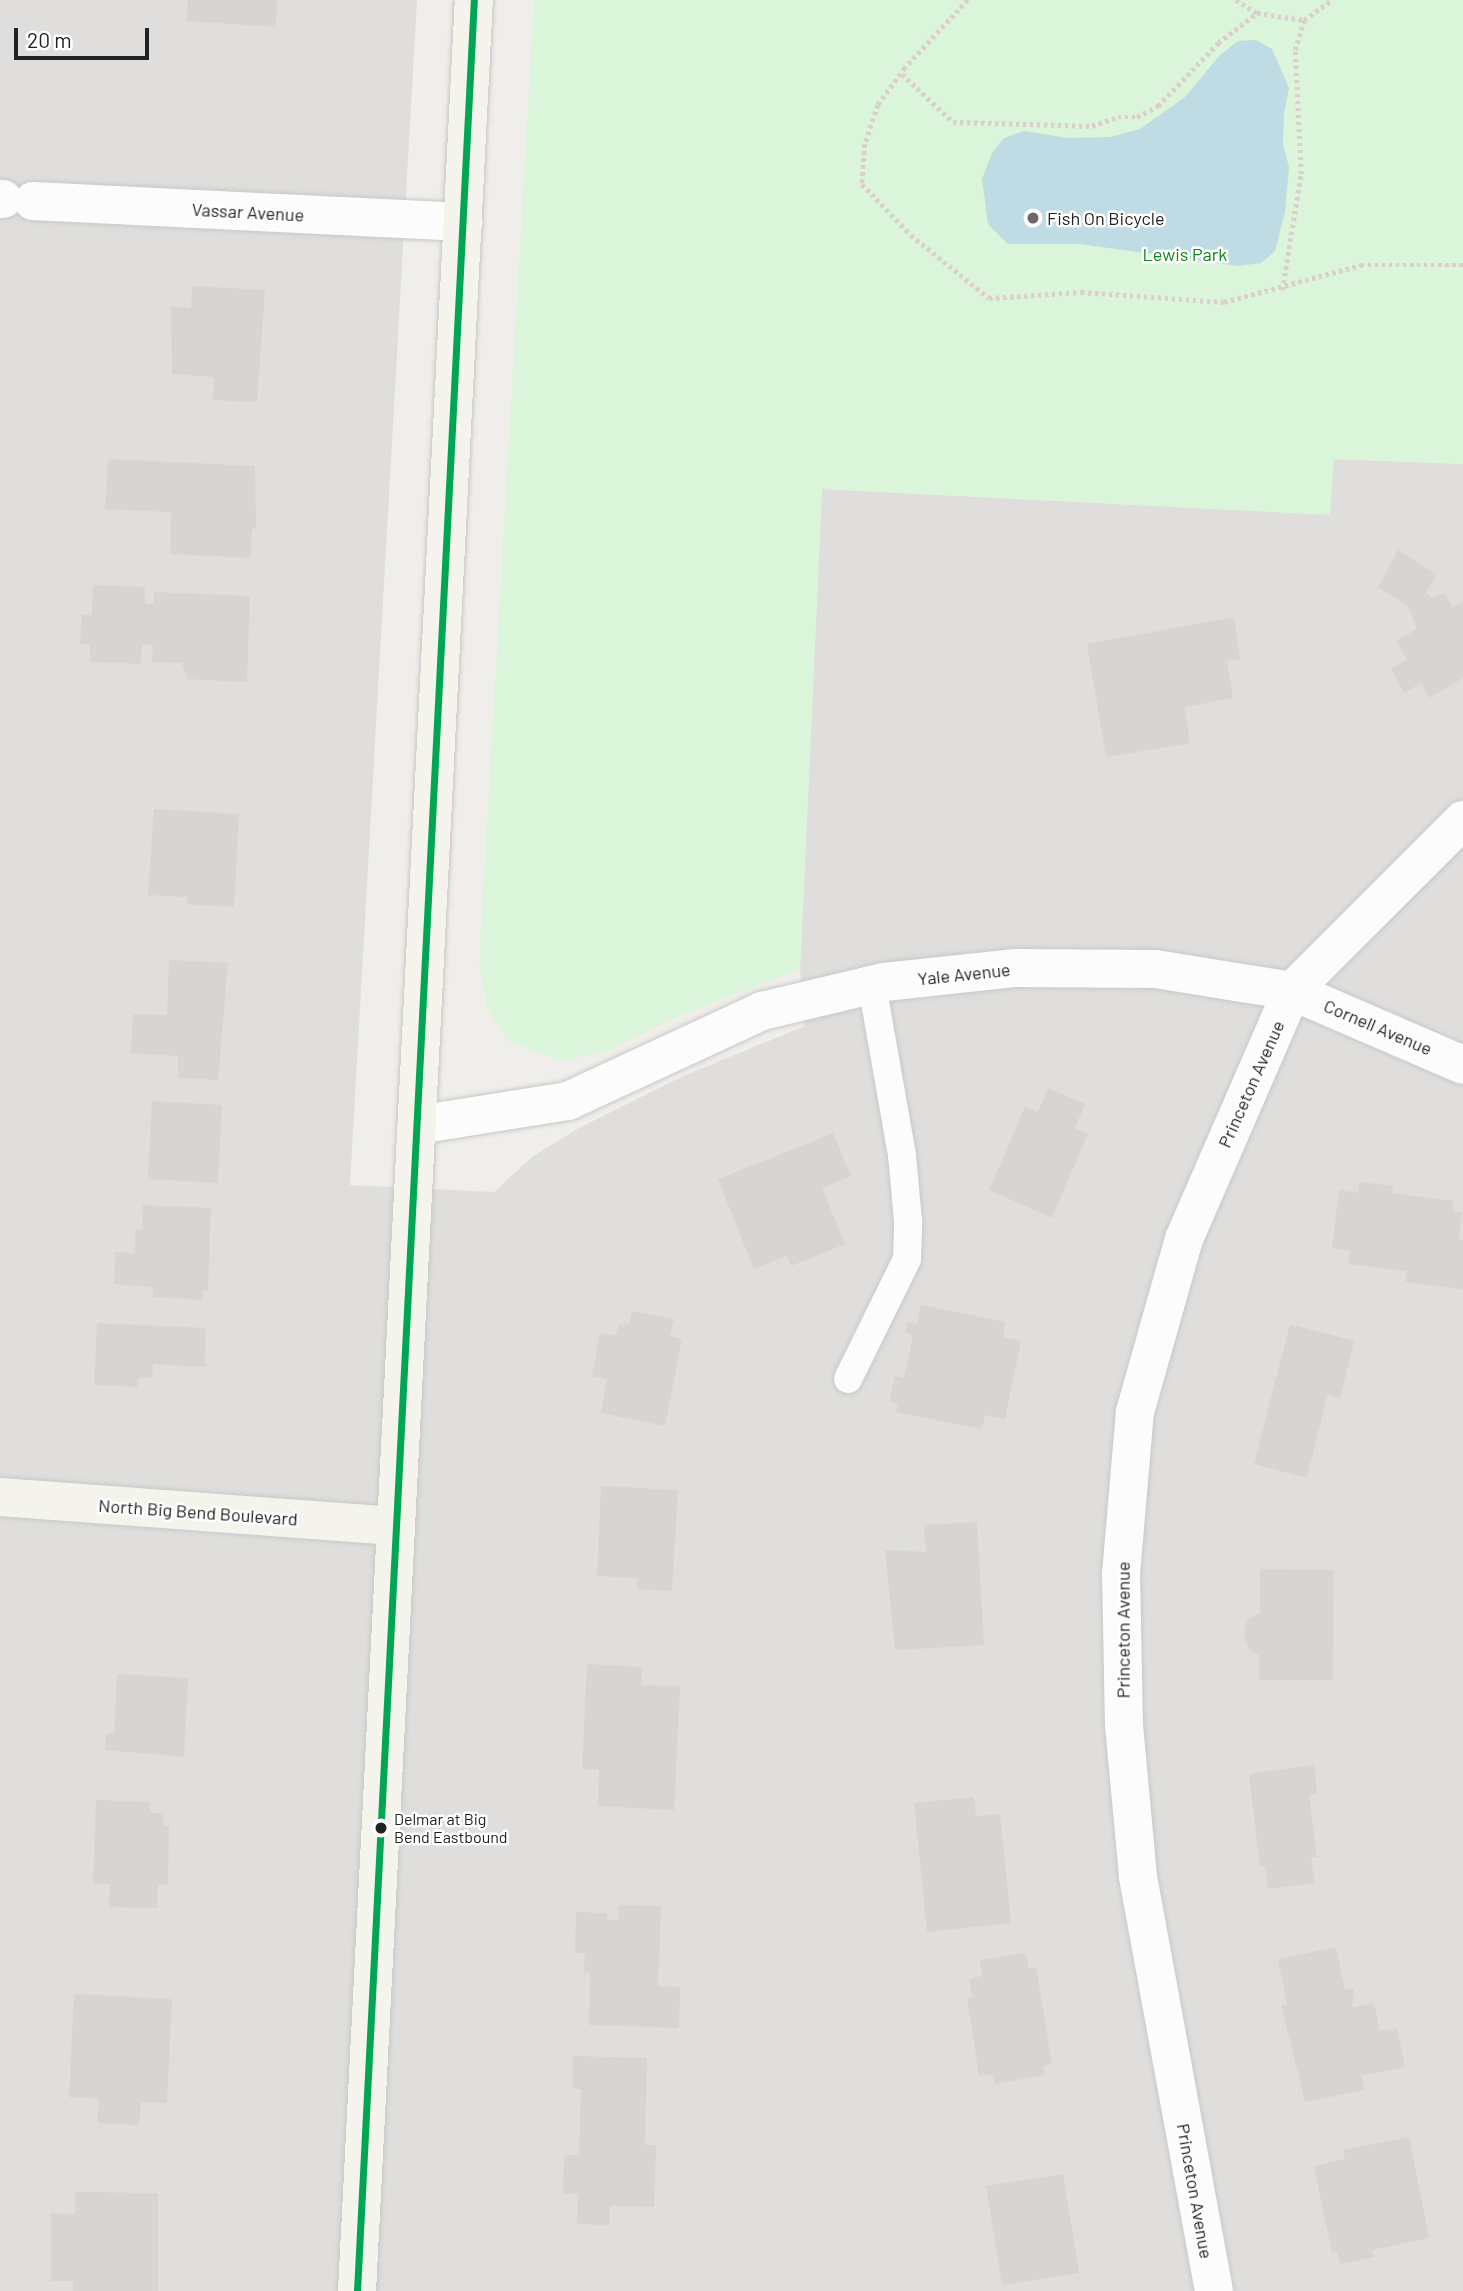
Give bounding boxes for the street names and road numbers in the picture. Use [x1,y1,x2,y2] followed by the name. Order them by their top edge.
[191,198,305,226] street label: Vassar Avenue
[917,958,1011,990] street label: Yale Avenue
[1321,994,1435,1060] street label: Cornell Avenue
[1213,1017,1289,1151] street label: Princeton Avenue
[98,1494,298,1530] street label: North Big Bend Boulevard
[1112,1562,1134,1698] street label: Princeton Avenue
[1172,2122,1218,2260] street label: Princeton Avenue

